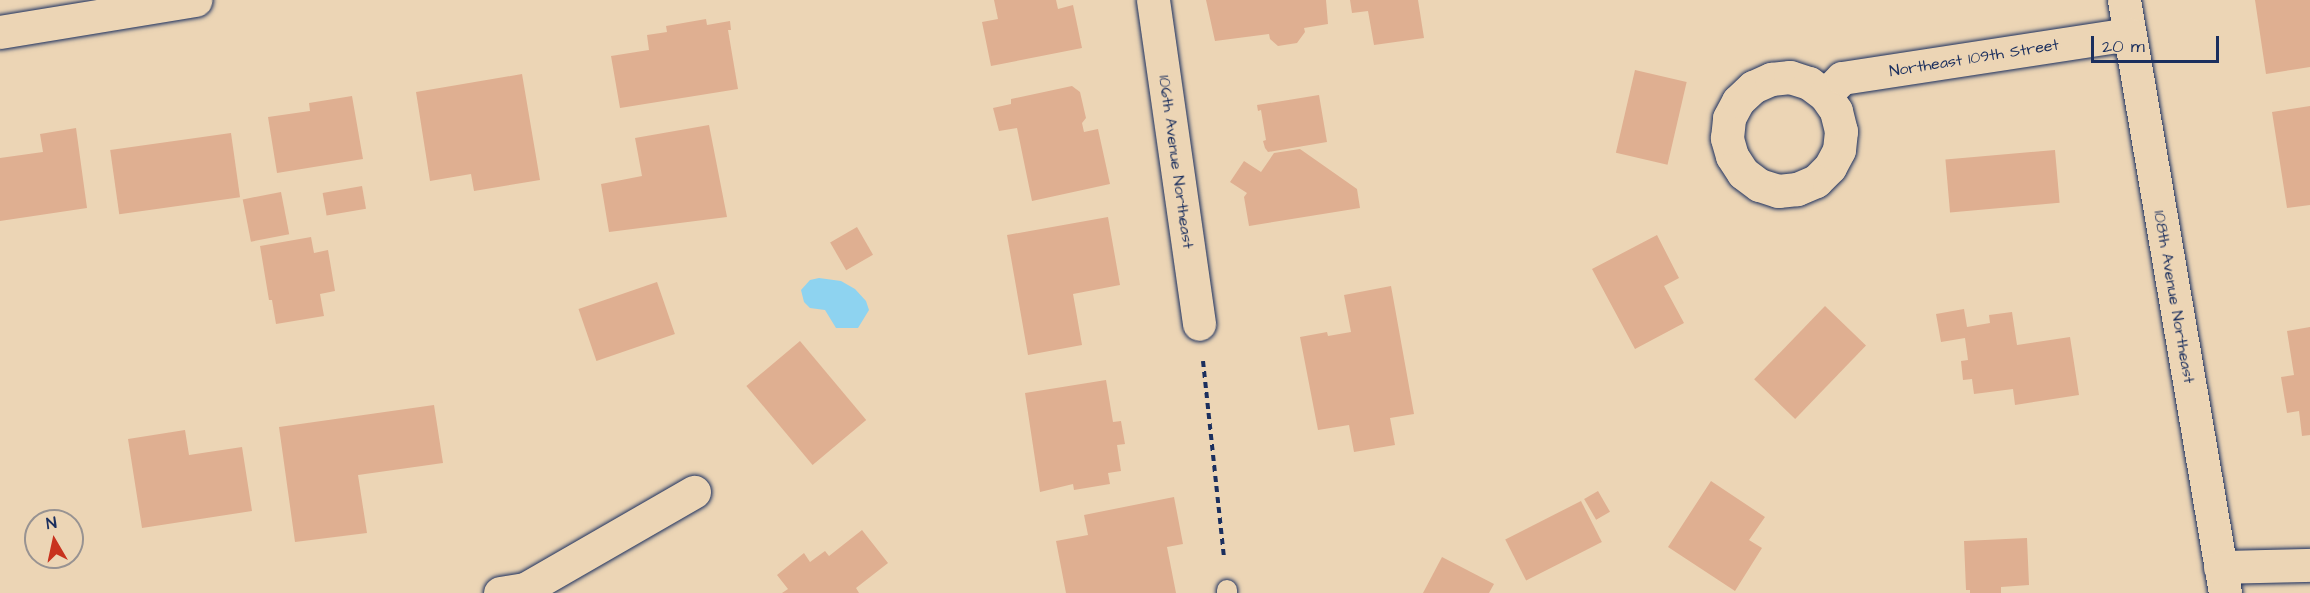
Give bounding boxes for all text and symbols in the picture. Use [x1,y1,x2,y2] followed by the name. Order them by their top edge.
[2094,24,2222,62] scale bar
[2102,34,2145,59] text: 20 m
[1888,35,2060,81] street label: Northeast 109th Street
[1154,74,1198,250] street label: 106th Avenue Northeast
[2149,209,2199,385] street label: 108th Avenue Northeast
[24,509,84,569] north arrow
[45,512,58,535] text: N

